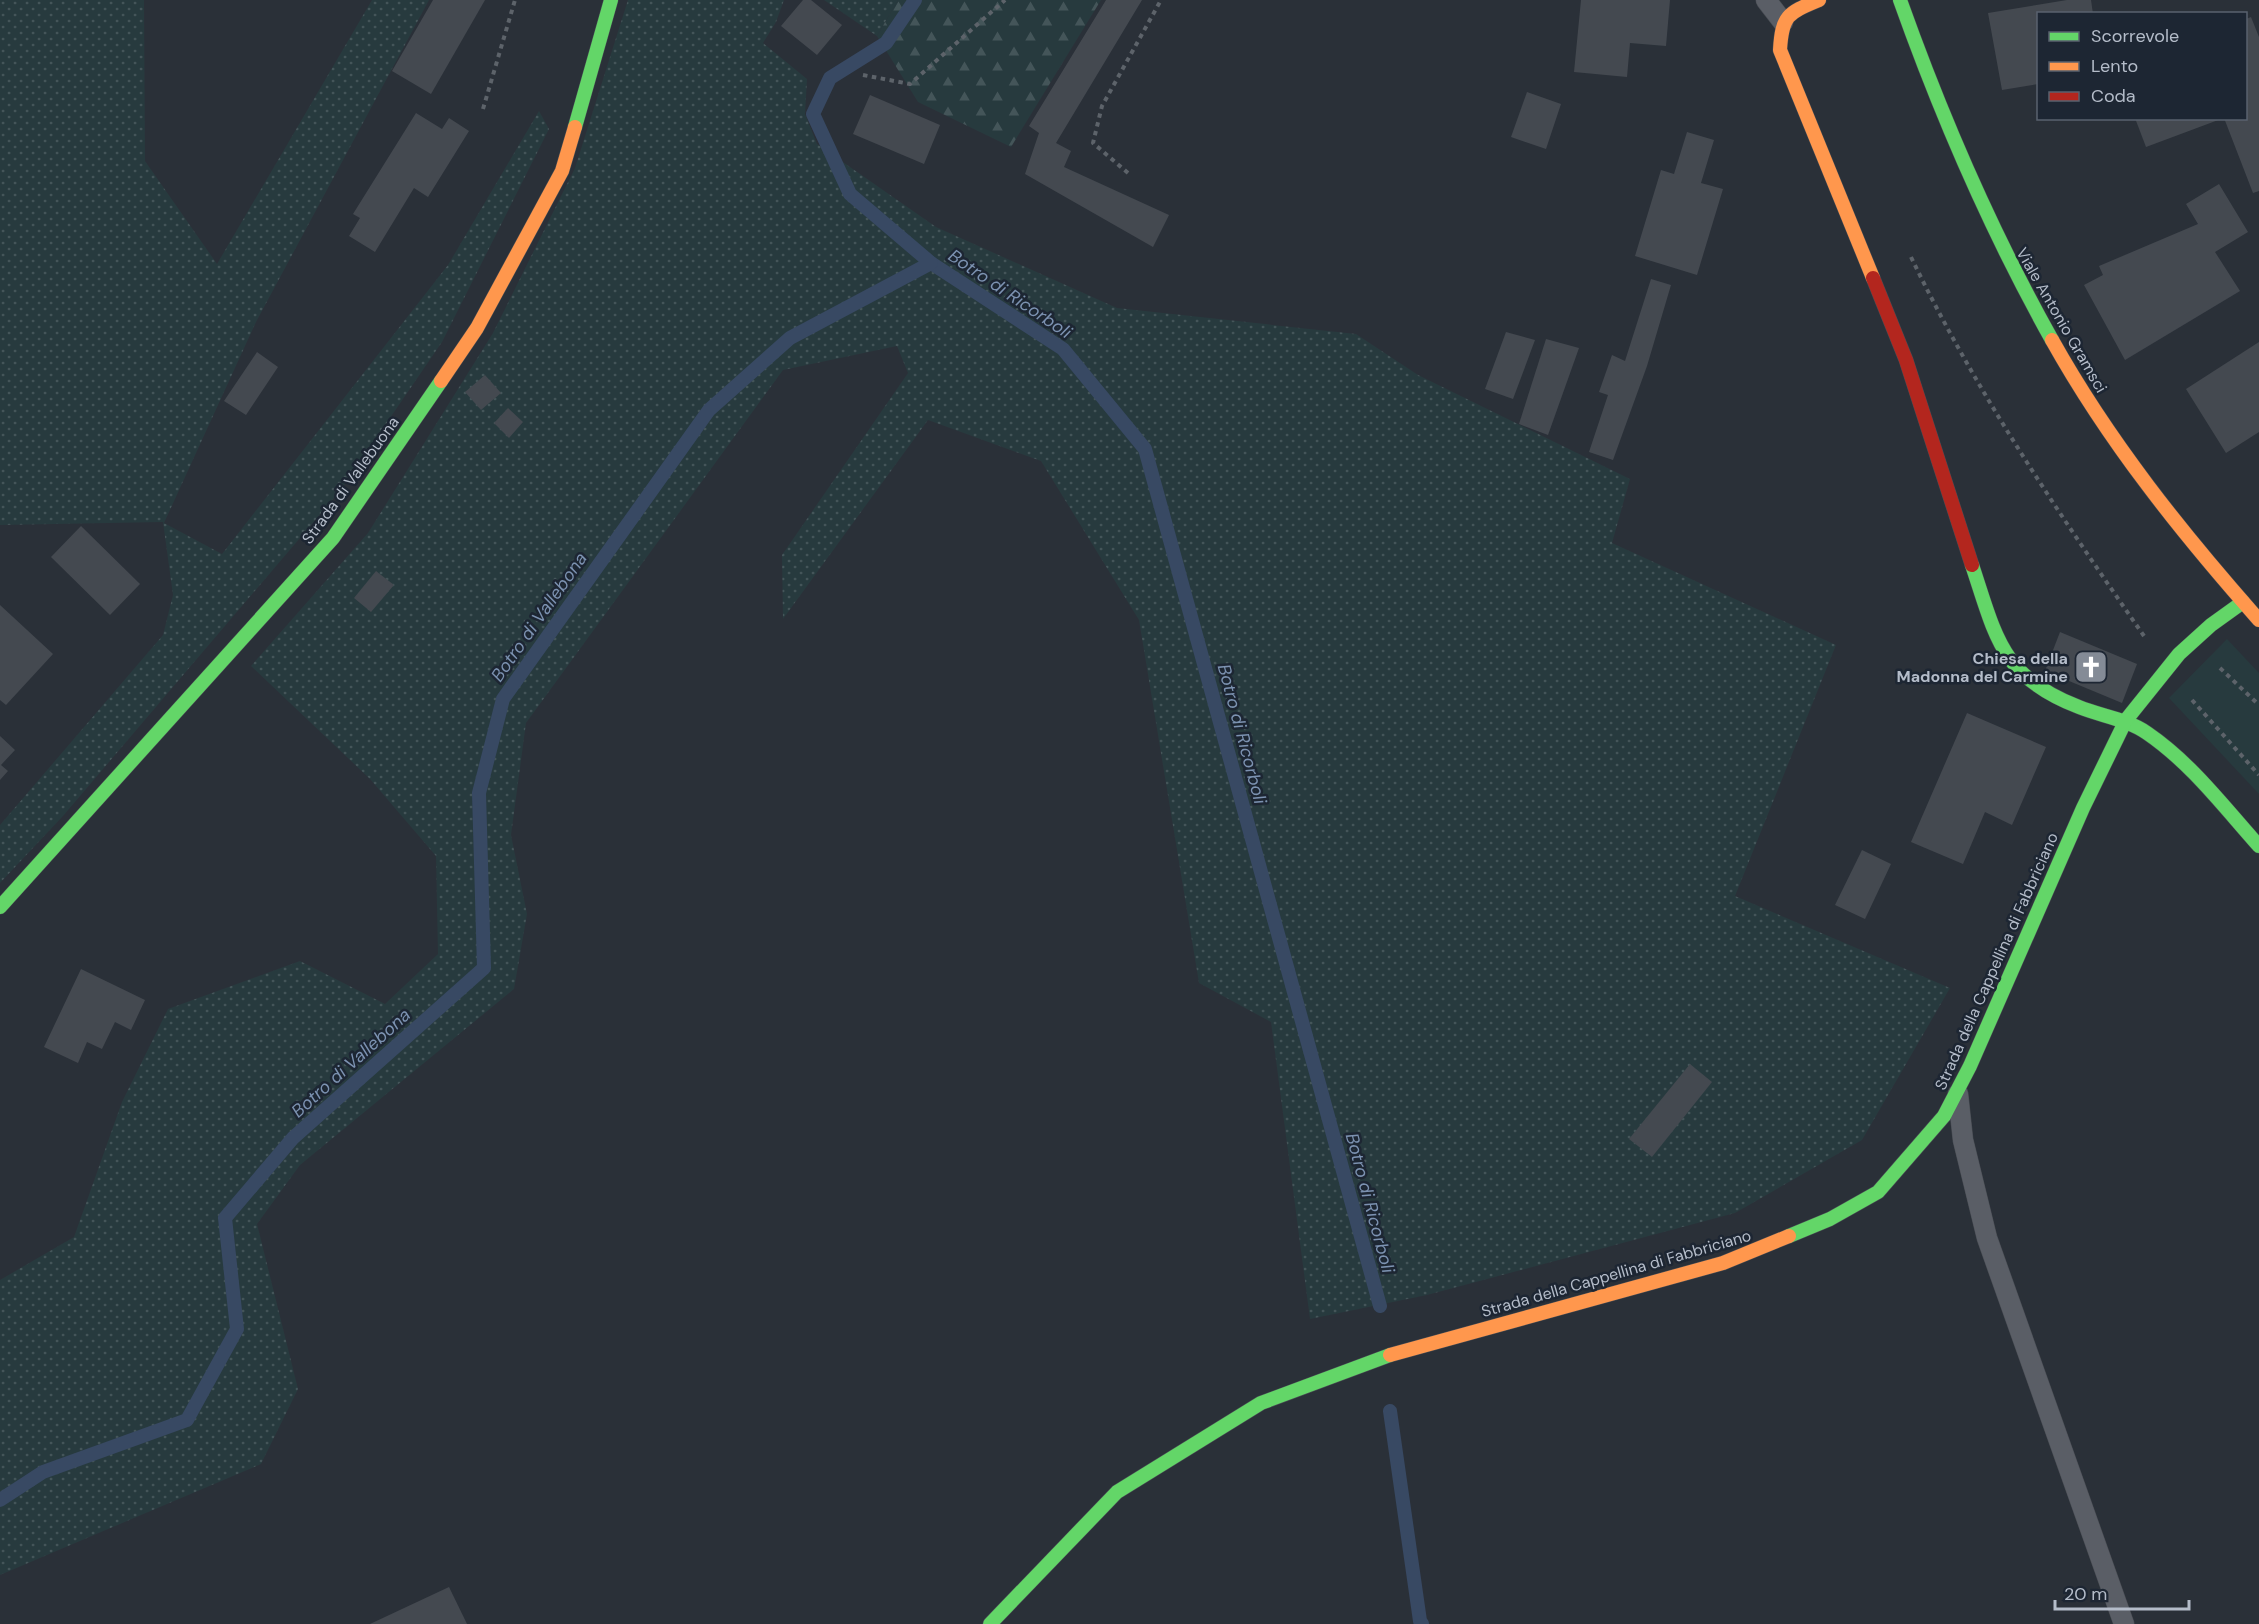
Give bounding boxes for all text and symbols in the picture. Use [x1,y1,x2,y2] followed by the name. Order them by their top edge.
[2037,12,2247,120] legend
[2091,24,2179,48] text: Scorrevole
[2091,54,2138,78] text: Lento
[2091,84,2136,108] text: Coda
[944,244,1077,345] water label: Botro di Ricorboli
[2011,244,2112,397] street label: Viale Antonio Gramsci
[297,412,404,548] street label: Strada di Vallebuona
[485,548,593,686] water label: Botro di Vallebona
[1897,648,2068,687] place label: Chiesa della Madonna del Carmine
[2073,649,2109,685] church icon: Chiesa della Madonna del Carmine
[1212,661,1272,807] water label: Botro di Ricorboli
[1930,829,2063,1093] street label: Strada della Cappellina di Fabbriciano
[286,1003,416,1123] water label: Botro di Vallebona
[1340,1130,1400,1276] water label: Botro di Ricorboli
[1479,1225,1754,1322] street label: Strada della Cappellina di Fabbriciano
[2055,1573,2188,1611] scale bar
[2064,1582,2107,1606] text: 20 m

